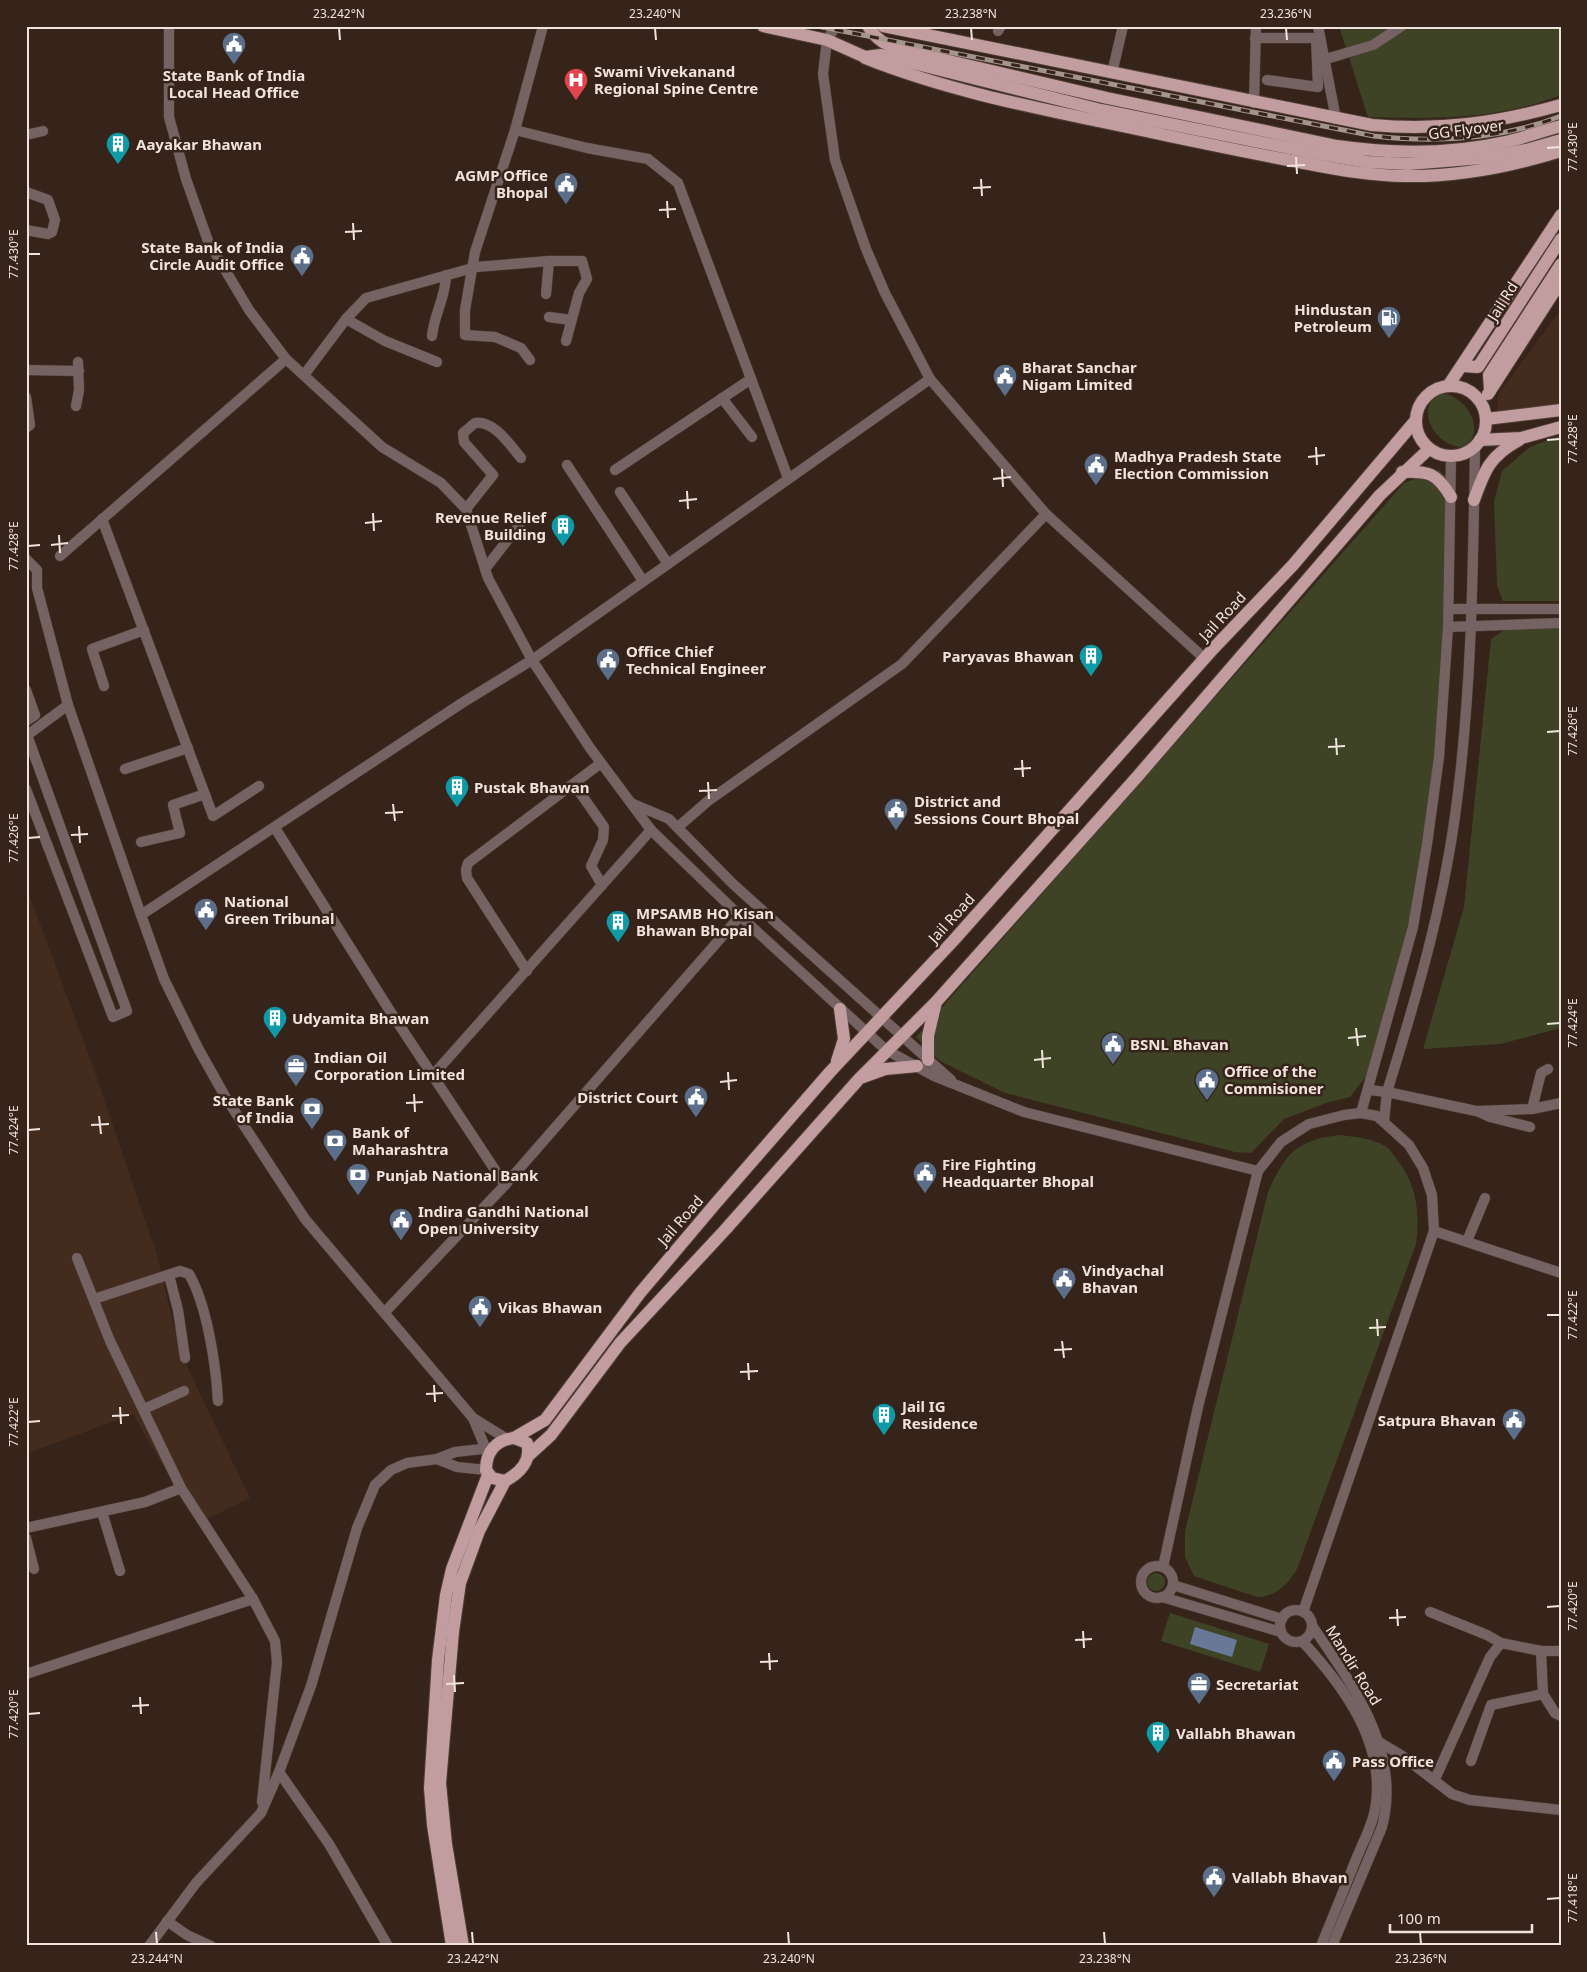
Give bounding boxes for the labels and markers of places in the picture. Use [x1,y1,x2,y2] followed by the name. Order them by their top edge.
[221,31,247,65] public building icon: State Bank of India Local Head Office
[594,61,758,98] place label: Swami Vivekanand Regional Spine Centre
[163,65,305,102] place label: State Bank of India Local Head Office
[563,67,589,101] hospital icon: Swami Vivekanand Regional Spine Centre
[105,131,131,165] building icon: Aayakar Bhawan
[136,134,262,154] place label: Aayakar Bhawan
[455,165,548,202] place label: AGMP Office Bhopal
[553,171,579,205] public building icon: AGMP Office Bhopal
[141,237,284,274] place label: State Bank of India Circle Audit Office
[289,243,315,277] public building icon: State Bank of India Circle Audit Office
[1294,299,1372,336] place label: Hindustan Petroleum
[1376,305,1402,339] fuel station icon: Hindustan Petroleum
[1022,357,1137,394] place label: Bharat Sanchar Nigam Limited
[992,363,1018,397] public building icon: Bharat Sanchar Nigam Limited
[1114,446,1281,483] place label: Madhya Pradesh State Election Commission
[1083,452,1109,486] public building icon: Madhya Pradesh State Election Commission
[435,507,547,544] place label: Revenue Relief Building
[550,513,576,547] building icon: Revenue Relief Building
[626,641,766,678] place label: Office Chief Technical Engineer
[1078,643,1104,677] building icon: Paryavas Bhawan
[942,646,1074,666] place label: Paryavas Bhawan
[595,647,621,681] public building icon: Office Chief Technical Engineer
[444,774,470,808] building icon: Pustak Bhawan
[474,777,590,797] place label: Pustak Bhawan
[914,791,1079,828] place label: District and Sessions Court Bhopal
[883,797,909,831] public building icon: District and Sessions Court Bhopal
[224,891,334,928] place label: National Green Tribunal
[193,897,219,931] public building icon: National Green Tribunal
[636,903,774,940] place label: MPSAMB HO Kisan Bhawan Bhopal
[605,909,631,943] building icon: MPSAMB HO Kisan Bhawan Bhopal
[262,1005,288,1039] building icon: Udyamita Bhawan
[292,1008,429,1028] place label: Udyamita Bhawan
[1100,1031,1126,1065] public building icon: BSNL Bhavan
[1130,1034,1229,1054] place label: BSNL Bhavan
[314,1047,465,1084] place label: Indian Oil Corporation Limited
[283,1053,309,1087] office icon: Indian Oil Corporation Limited
[1224,1061,1324,1098] place label: Office of the Commisioner
[1194,1067,1220,1101] public building icon: Office of the Commisioner
[683,1084,709,1118] public building icon: District Court
[577,1087,678,1107] place label: District Court
[213,1090,295,1127] place label: State Bank of India
[299,1096,325,1130] bank icon: State Bank of India
[352,1122,448,1159] place label: Bank of Maharashtra
[322,1128,348,1162] bank icon: Bank of Maharashtra
[942,1154,1094,1191] place label: Fire Fighting Headquarter Bhopal
[912,1160,938,1194] public building icon: Fire Fighting Headquarter Bhopal
[345,1162,371,1196] bank icon: Punjab National Bank
[376,1165,539,1185] place label: Punjab National Bank
[418,1201,589,1238] place label: Indira Gandhi National Open University
[388,1207,414,1241] public building icon: Indira Gandhi National Open University
[1082,1260,1164,1297] place label: Vindyachal Bhavan
[1051,1266,1077,1300] public building icon: Vindyachal Bhavan
[467,1294,493,1328] public building icon: Vikas Bhawan
[498,1297,602,1317] place label: Vikas Bhawan
[900,1396,978,1433] place label: Jail IG Residence
[871,1402,897,1436] building icon: Jail IG Residence
[1501,1407,1527,1441] public building icon: Satpura Bhavan
[1378,1410,1496,1430] place label: Satpura Bhavan
[1186,1671,1212,1705] office icon: Secretariat
[1216,1674,1299,1694] place label: Secretariat
[1145,1720,1171,1754] building icon: Vallabh Bhawan
[1176,1723,1296,1743] place label: Vallabh Bhawan
[1321,1748,1347,1782] public building icon: Pass Office
[1352,1751,1434,1771] place label: Pass Office
[1201,1864,1227,1898] public building icon: Vallabh Bhavan
[1232,1867,1348,1887] place label: Vallabh Bhavan

